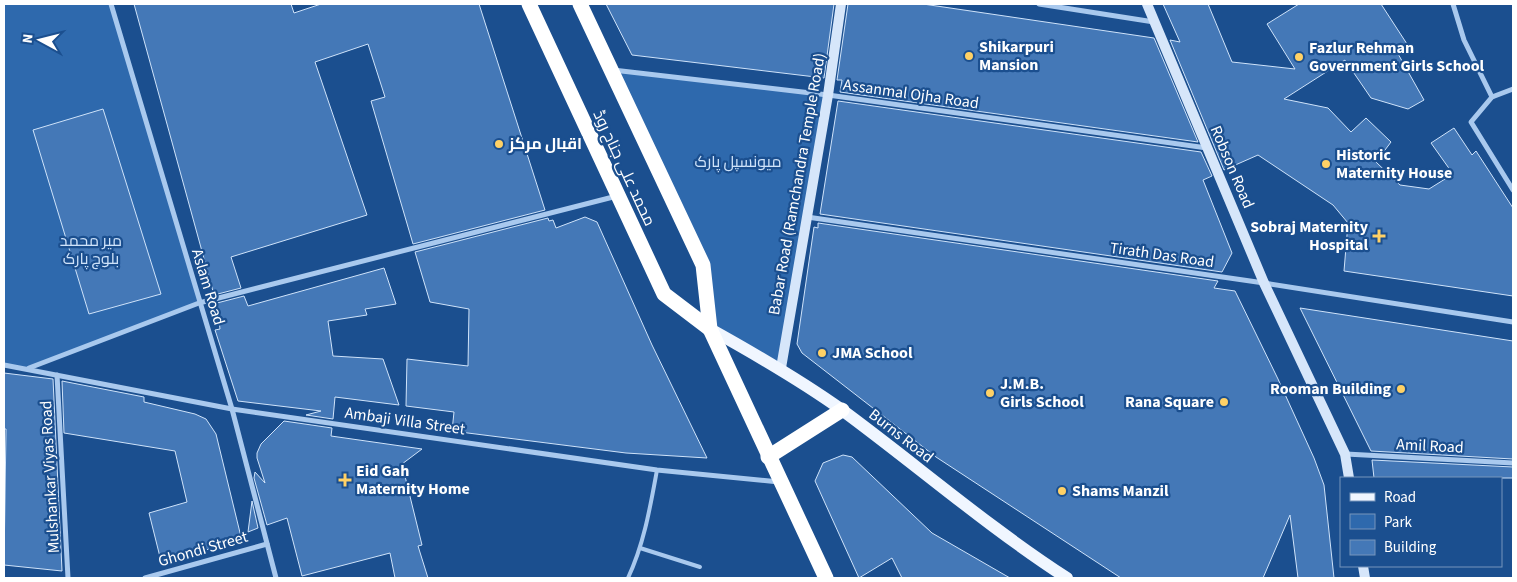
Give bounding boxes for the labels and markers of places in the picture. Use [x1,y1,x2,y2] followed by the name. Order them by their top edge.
[979,36,1054,76] place label: Shikarpuri Mansion
[1309,37,1485,77] place label: Fazlur Rehman Government Girls School
[963,50,975,62] marker: Shikarpuri Mansion
[1293,51,1305,63] marker: Fazlur Rehman Government Girls School
[508,133,582,155] place label: اقبال مرکز
[493,138,505,150] marker: اقبال مرکز
[1336,144,1452,184] place label: Historic Maternity House
[1320,158,1332,170] marker: Historic Maternity House
[1250,216,1369,256] place label: Sobraj Maternity Hospital
[1372,229,1386,243] marker: Sobraj Maternity Hospital
[832,342,913,364] place label: JMA School
[816,347,828,359] marker: JMA School
[1000,373,1084,413] place label: J.M.B. Girls School
[1270,378,1391,400] place label: Rooman Building
[1395,383,1407,395] marker: Rooman Building
[984,387,996,399] marker: J.M.B. Girls School
[1125,391,1214,413] place label: Rana Square
[1218,396,1230,408] marker: Rana Square
[356,460,470,500] place label: Eid Gah Maternity Home
[338,473,352,487] marker: Eid Gah Maternity Home
[1072,480,1169,502] place label: Shams Manzil
[1056,485,1068,497] marker: Shams Manzil

